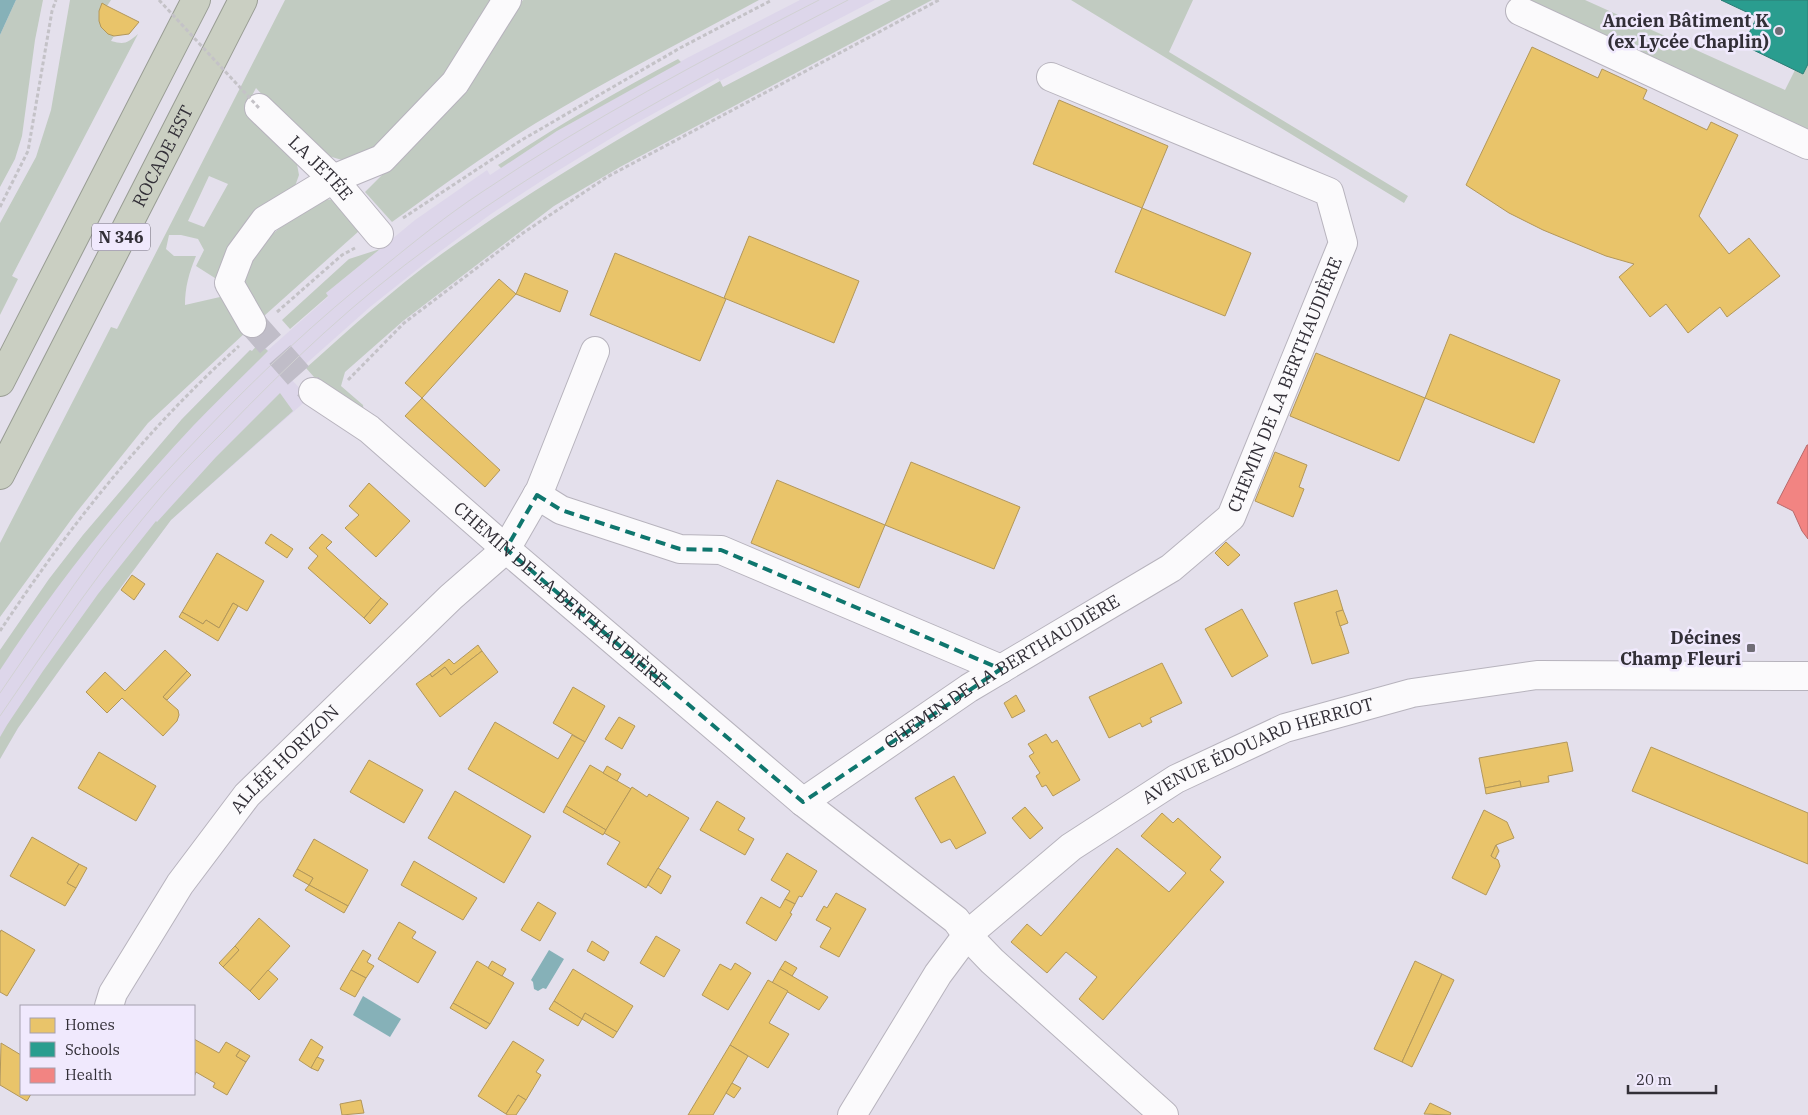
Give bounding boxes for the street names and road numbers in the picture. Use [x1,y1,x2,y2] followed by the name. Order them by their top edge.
[127,101,198,211] street label: ROCADE EST
[284,130,358,205] street label: LA JETÉE
[92,223,150,250] road number: N 346
[1222,253,1347,516] street label: CHEMIN DE LA BERTHAUDIÈRE
[449,496,672,692] street label: CHEMIN DE LA BERTHAUDIÈRE
[879,589,1124,754] street label: CHEMIN DE LA BERTHAUDIÈRE
[1137,692,1376,809] street label: AVENUE ÉDOUARD HERRIOT
[225,700,344,818] street label: ALLÉE HORIZON

